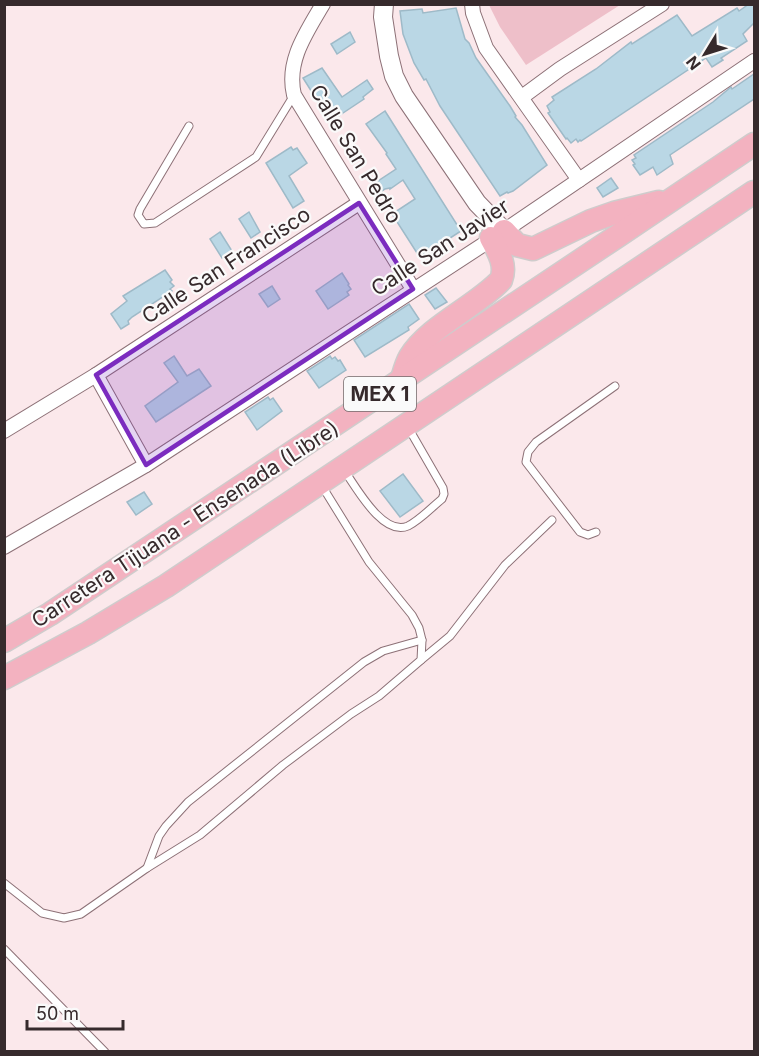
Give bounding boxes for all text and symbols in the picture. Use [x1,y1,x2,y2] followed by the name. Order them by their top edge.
[675,24,735,84] north arrow
[682,52,705,74] text: N
[305,80,407,228] street label: Calle San Pedro
[366,193,514,301] street label: Calle San Javier
[137,201,315,329] street label: Calle San Francisco
[344,377,416,411] road number: MEX 1
[27,415,343,633] street label: Carretera Tijuana - Ensenada (Libre)
[27,993,123,1031] scale bar
[36,1003,79,1024] text: 50 m

